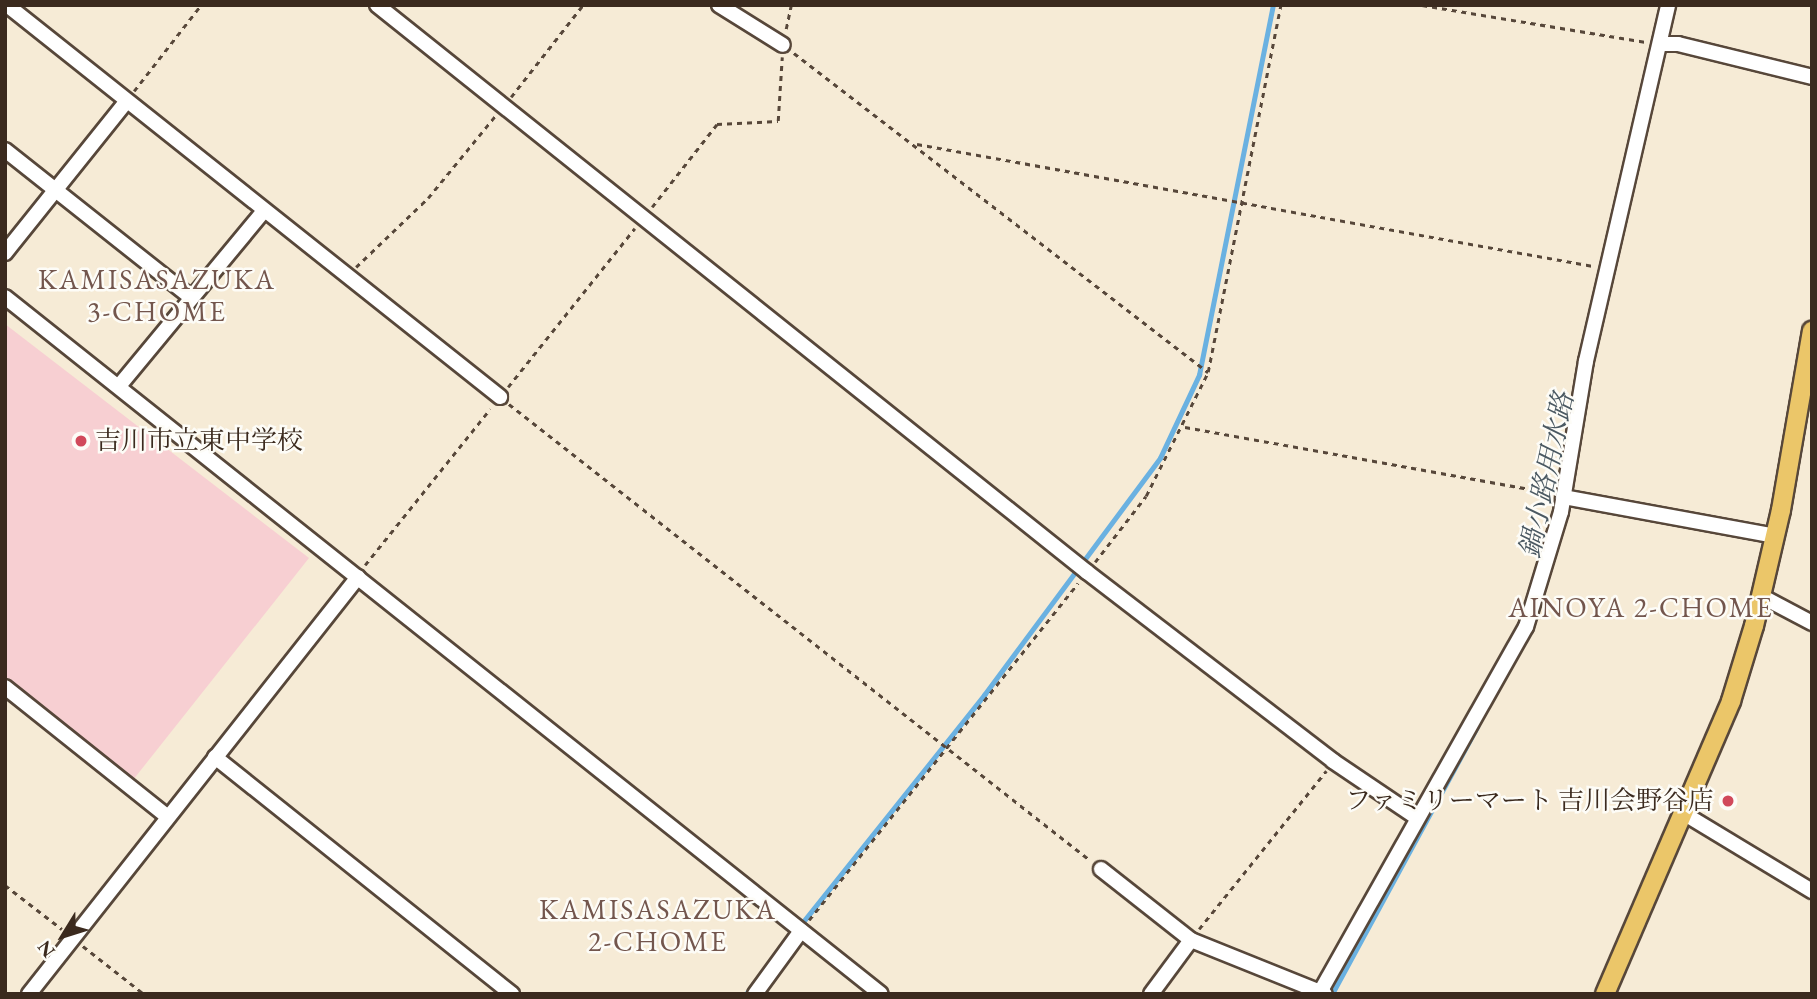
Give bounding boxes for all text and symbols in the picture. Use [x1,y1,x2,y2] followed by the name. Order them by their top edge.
[40,262,274,328] district label: KAMISASAZUKA 3-CHOME
[1512,389,1580,561] water label: 鍋小路用水路
[95,425,303,457] place label: 吉川市立東中学校
[73,433,89,449] marker: 吉川市立東中学校
[1510,590,1772,624] district label: AINOYA 2-CHOME
[1345,785,1714,817] place label: ファミリーマート 吉川会野谷店
[1720,793,1736,809] marker: ファミリーマート 吉川会野谷店
[541,892,775,958] district label: KAMISASAZUKA 2-CHOME
[28,901,98,971] north arrow
[31,935,61,963] text: N

